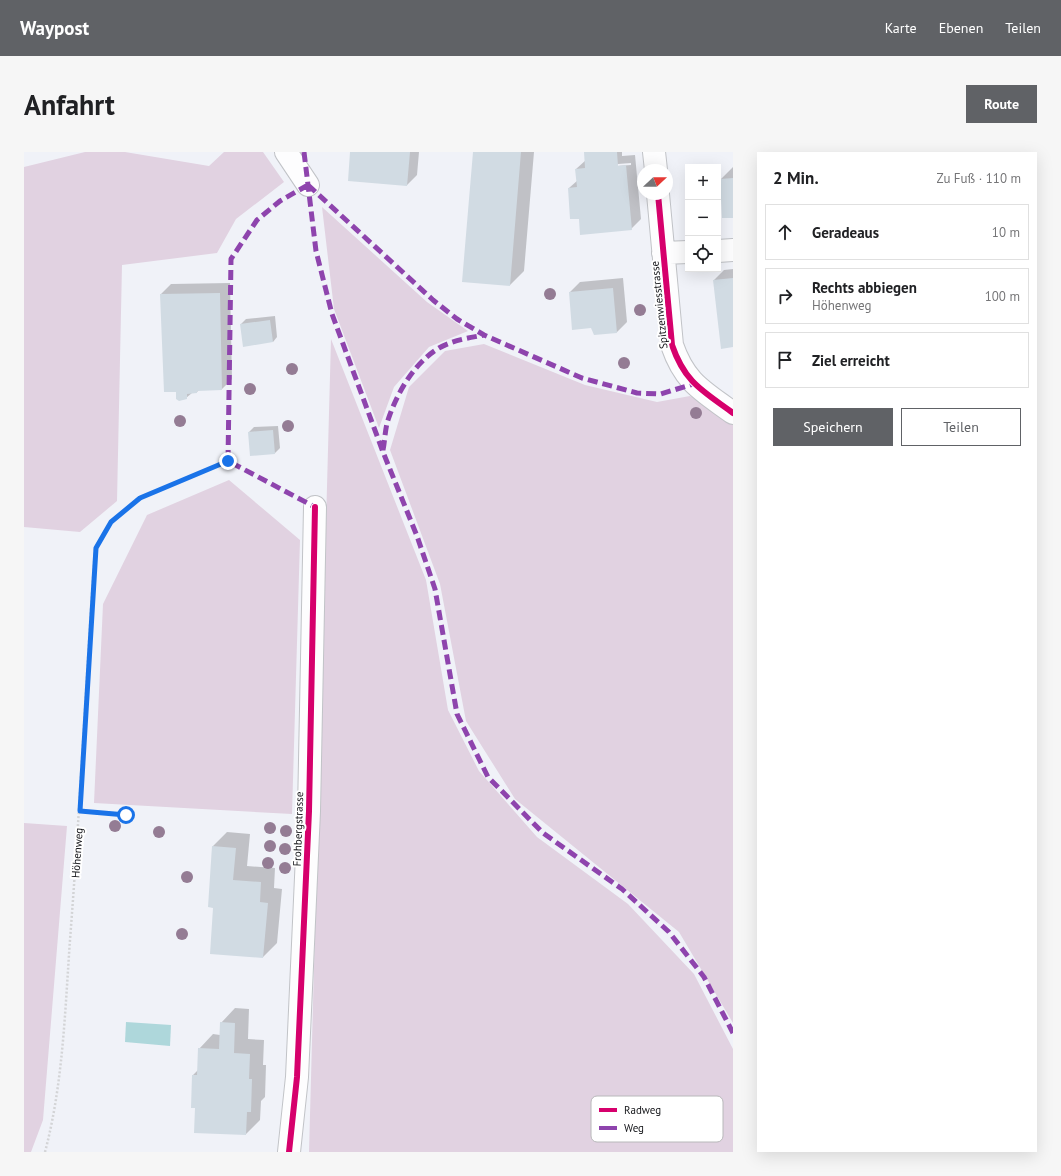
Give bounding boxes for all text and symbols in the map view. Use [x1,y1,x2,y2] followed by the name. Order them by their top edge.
[20,16,89,40] text: Waypost
[885,19,917,37] text: Karte
[939,19,983,37] text: Ebenen
[1005,19,1041,37] text: Teilen
[966,85,1037,123] button: Route
[24,86,115,123] text: Anfahrt
[637,164,673,200] north arrow
[685,164,721,272] map controls
[685,164,721,200] button: +
[773,167,819,189] text: 2 Min.
[937,170,1021,187] text: Zu Fuß · 110 m
[685,200,721,236] button: −
[774,221,796,243] icon: ahead
[812,223,879,242] text: Geradeaus
[992,224,1020,241] text: 10 m
[685,236,721,272] button: locate
[647,260,671,350] street label: Spitzenwiesstrasse
[812,278,917,297] text: Rechts abbiegen
[774,285,796,307] icon: right
[985,288,1020,305] text: 100 m
[812,297,871,314] text: Höhenweg
[774,349,796,371] icon: arrive
[812,351,890,370] text: Ziel erreicht
[773,408,893,446] button: Speichern
[901,408,1021,446] button: Teilen
[219,452,237,470] route end
[290,791,306,867] street label: Frohbergstrasse
[117,806,135,824] route start
[68,827,86,879] street label: Höhenweg
[591,1096,723,1142] legend
[624,1103,661,1117] text: Radweg
[624,1121,644,1135] text: Weg

